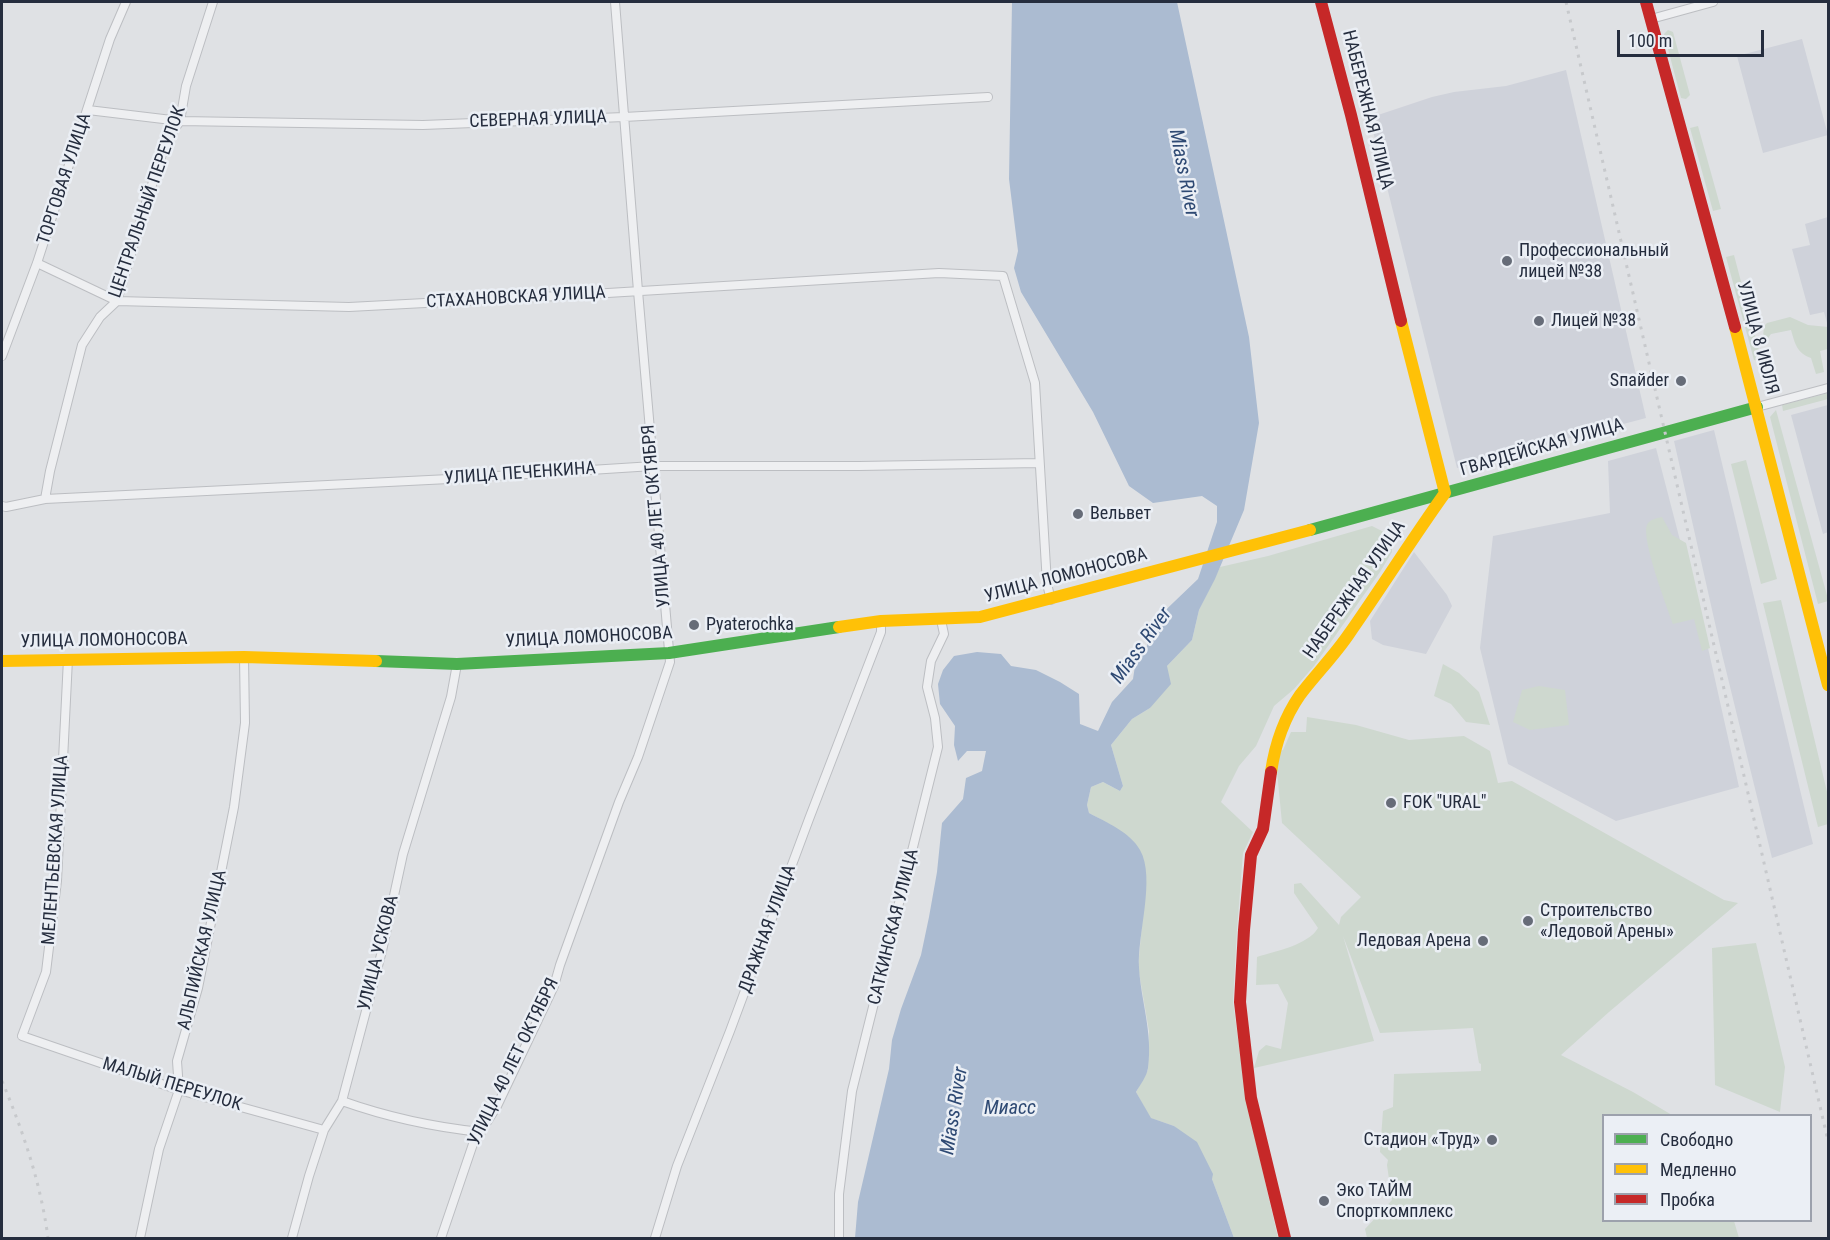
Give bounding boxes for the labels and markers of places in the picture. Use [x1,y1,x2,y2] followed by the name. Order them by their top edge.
[1519,240,1669,282] place label: Профессиональный лицей №38
[1500,254,1514,268] marker: Профессиональный лицей №38
[1551,310,1636,332] place label: Лицей №38
[1532,314,1546,328] marker: Лицей №38
[1610,370,1669,392] place label: Sпайder
[1674,374,1688,388] marker: Sпайder
[1090,503,1151,525] place label: Вельвет
[1071,507,1085,521] marker: Вельвет
[706,614,794,636] place label: Pyaterochka
[687,618,701,632] marker: Pyaterochka
[1403,792,1487,814] place label: FOK "URAL"
[1384,796,1398,810] marker: FOK "URAL"
[1540,900,1674,942] place label: Строительство «Ледовой Арены»
[1521,914,1535,928] marker: Строительство «Ледовой Арены»
[1357,930,1471,952] place label: Ледовая Арена
[1476,934,1490,948] marker: Ледовая Арена
[1364,1129,1480,1151] place label: Стадион «Труд»
[1485,1133,1499,1147] marker: Стадион «Труд»
[1336,1180,1453,1222] place label: Эко ТАЙМ Спорткомплекс
[1317,1194,1331,1208] marker: Эко ТАЙМ Спорткомплекс

